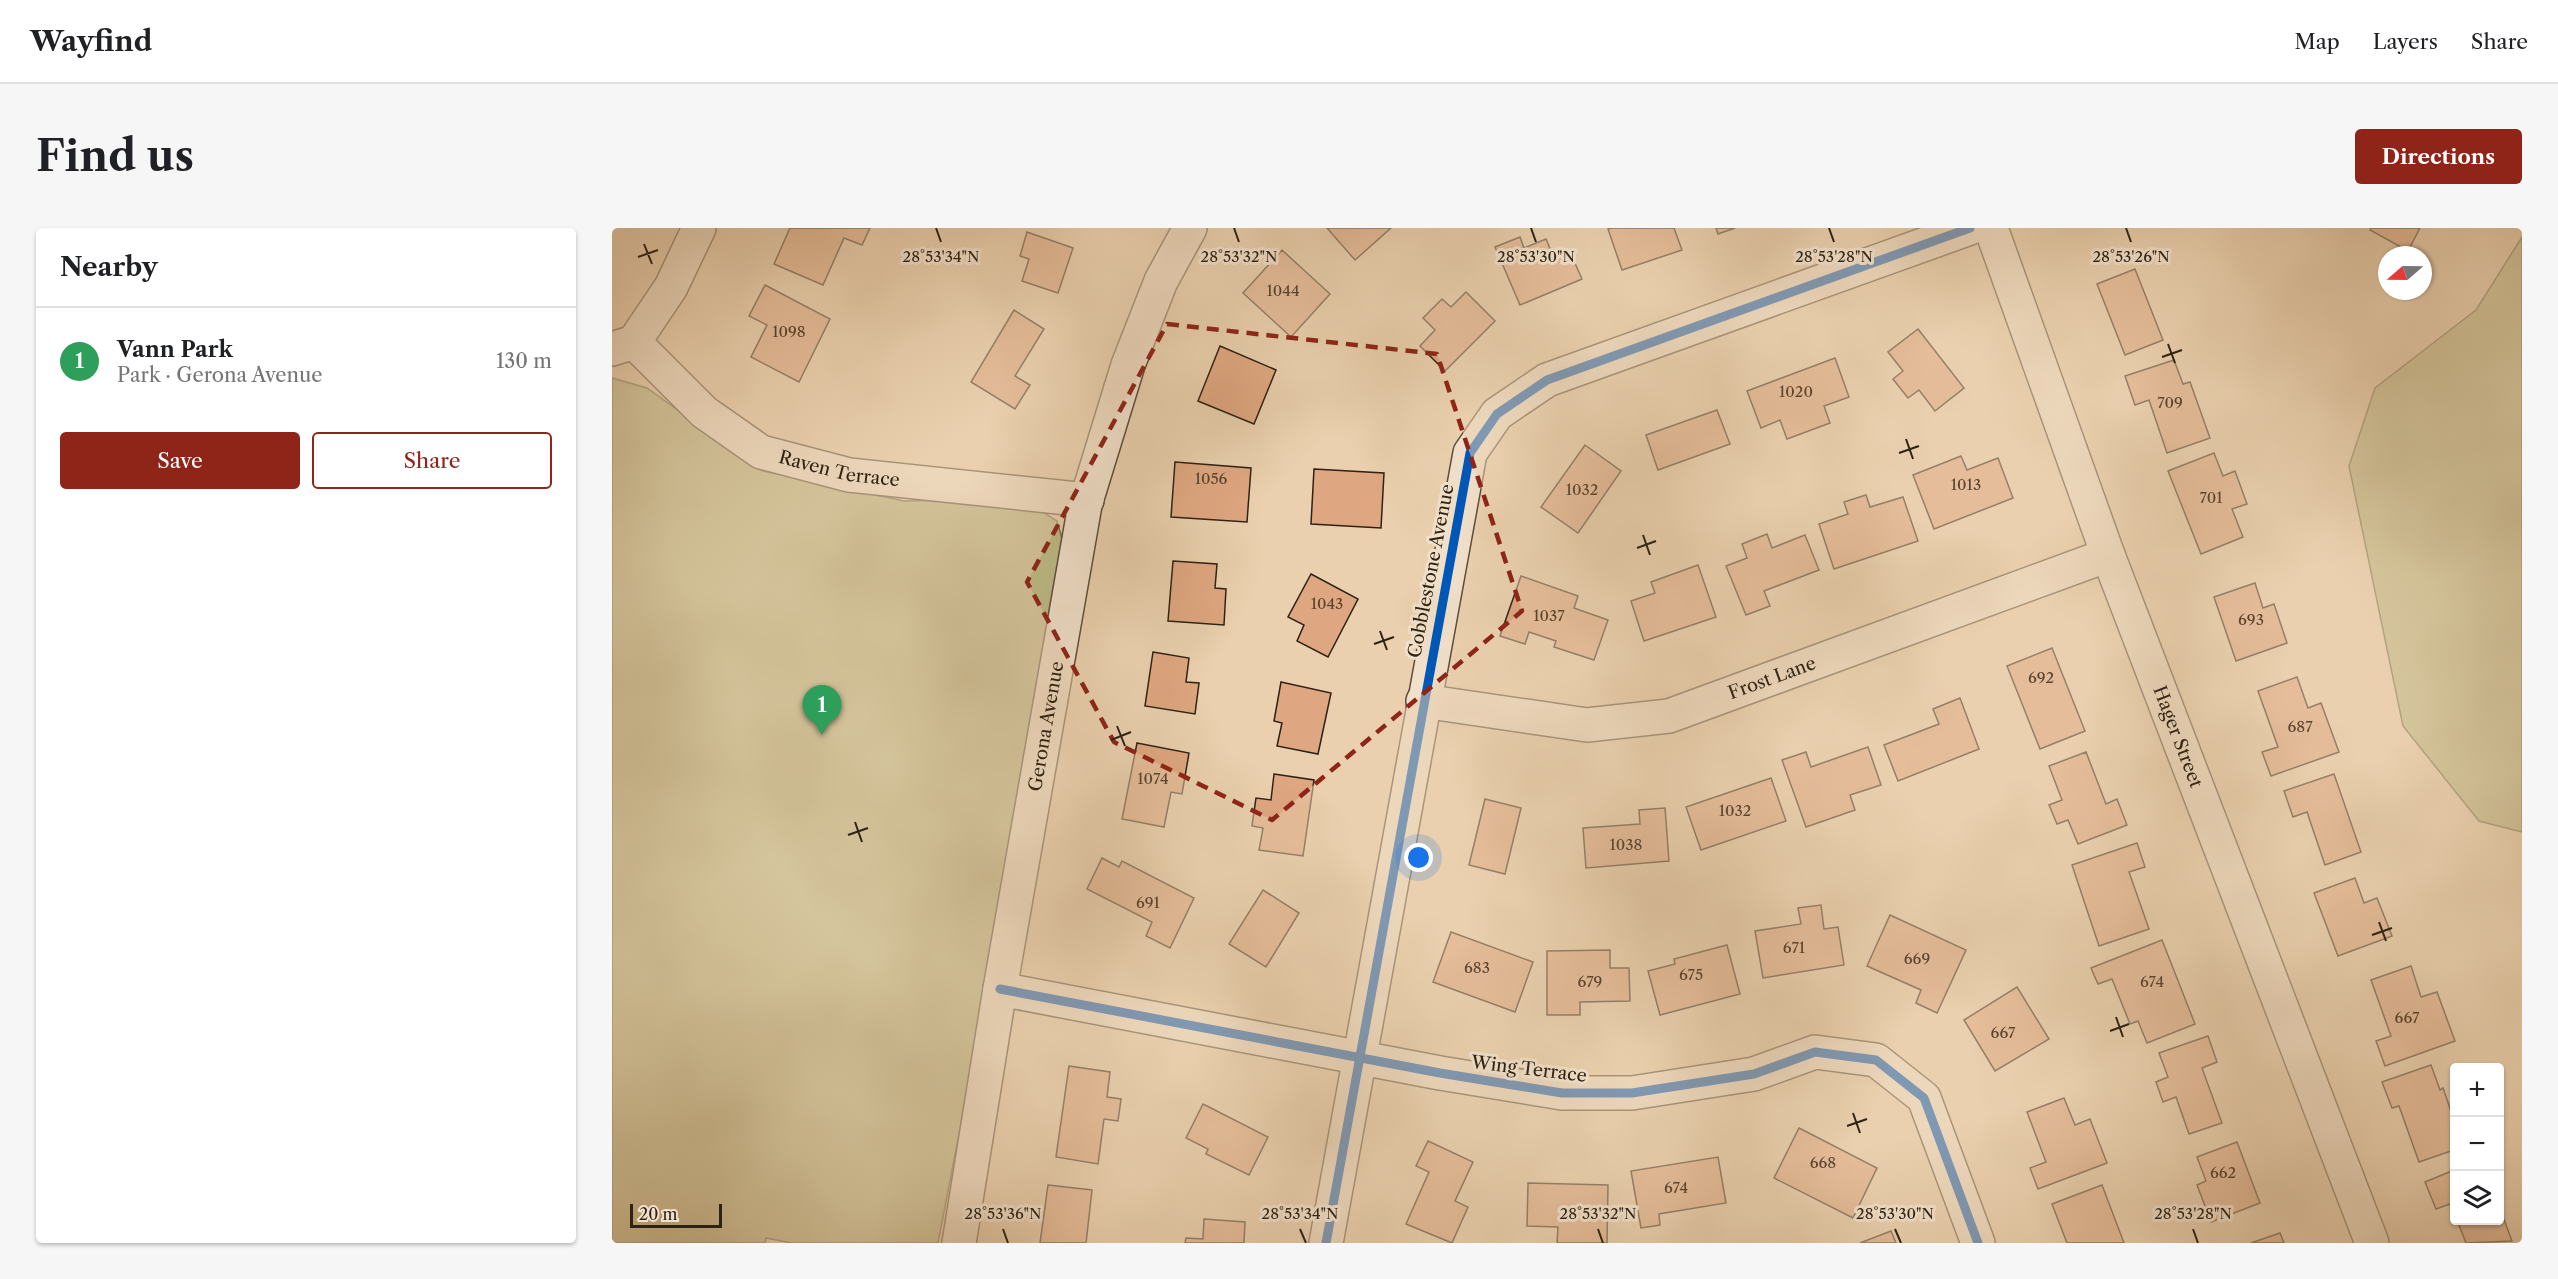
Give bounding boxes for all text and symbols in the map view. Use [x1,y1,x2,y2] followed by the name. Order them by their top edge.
[30,24,152,58] text: Wayfind
[2295,29,2340,54] text: Map
[2373,29,2438,54] text: Layers
[2471,29,2528,54] text: Share
[2355,129,2522,184] button: Directions
[36,130,194,182] text: Find us
[2378,246,2432,300] north arrow
[903,247,979,266] text: 28°53'34"N
[1201,247,1277,266] text: 28°53'32"N
[1497,247,1575,266] text: 28°53'30"N
[1795,247,1873,266] text: 28°53'28"N
[2092,247,2170,266] text: 28°53'26"N
[60,251,158,283] text: Nearby
[1266,281,1300,300] house number: 1044
[772,322,806,341] house number: 1098
[117,336,233,363] text: Vann Park
[75,349,84,373] text: 1
[496,349,552,373] text: 130 m
[117,363,323,387] text: Park · Gerona Avenue
[1779,382,1813,401] house number: 1020
[2157,393,2183,412] house number: 709
[60,432,300,489] button: Save
[312,432,552,489] button: Share
[776,446,901,491] street label: Raven Terrace
[1195,469,1228,488] house number: 1056
[1951,475,1981,494] house number: 1013
[1566,480,1598,499] house number: 1032
[1403,482,1459,660] street label: Cobblestone Avenue
[2199,488,2223,507] house number: 701
[1311,594,1343,613] house number: 1043
[1533,606,1565,625] house number: 1037
[2238,610,2264,629] house number: 693
[1725,652,1819,704] street label: Frost Lane
[1024,660,1068,793] street label: Gerona Avenue
[2028,668,2054,687] house number: 692
[2148,683,2207,791] street label: Hager Street
[802,686,842,735] pin: 1
[2287,717,2313,736] house number: 687
[1137,769,1169,788] house number: 1074
[1719,801,1751,820] house number: 1032
[1610,835,1643,854] house number: 1038
[1404,843,1433,872] your location
[1136,893,1161,912] house number: 691
[1783,938,1806,957] house number: 671
[1904,949,1930,968] house number: 669
[1464,958,1490,977] house number: 683
[1679,965,1703,984] house number: 675
[1578,972,1602,991] house number: 679
[2140,972,2164,991] house number: 674
[2395,1008,2420,1027] house number: 667
[1991,1023,2016,1042] house number: 667
[1469,1051,1588,1087] street label: Wing Terrace
[2450,1063,2504,1225] map controls
[2450,1063,2504,1117] button: +
[2450,1117,2504,1171] button: −
[1810,1153,1836,1172] house number: 668
[2210,1163,2236,1182] house number: 662
[2450,1171,2504,1225] button: layers
[1664,1178,1688,1197] house number: 674
[630,1201,722,1228] scale bar
[639,1204,678,1224] text: 20 m
[965,1204,1041,1223] text: 28°53'36"N
[1262,1204,1338,1223] text: 28°53'34"N
[1560,1204,1636,1223] text: 28°53'32"N
[1856,1204,1934,1223] text: 28°53'30"N
[2154,1204,2232,1223] text: 28°53'28"N

